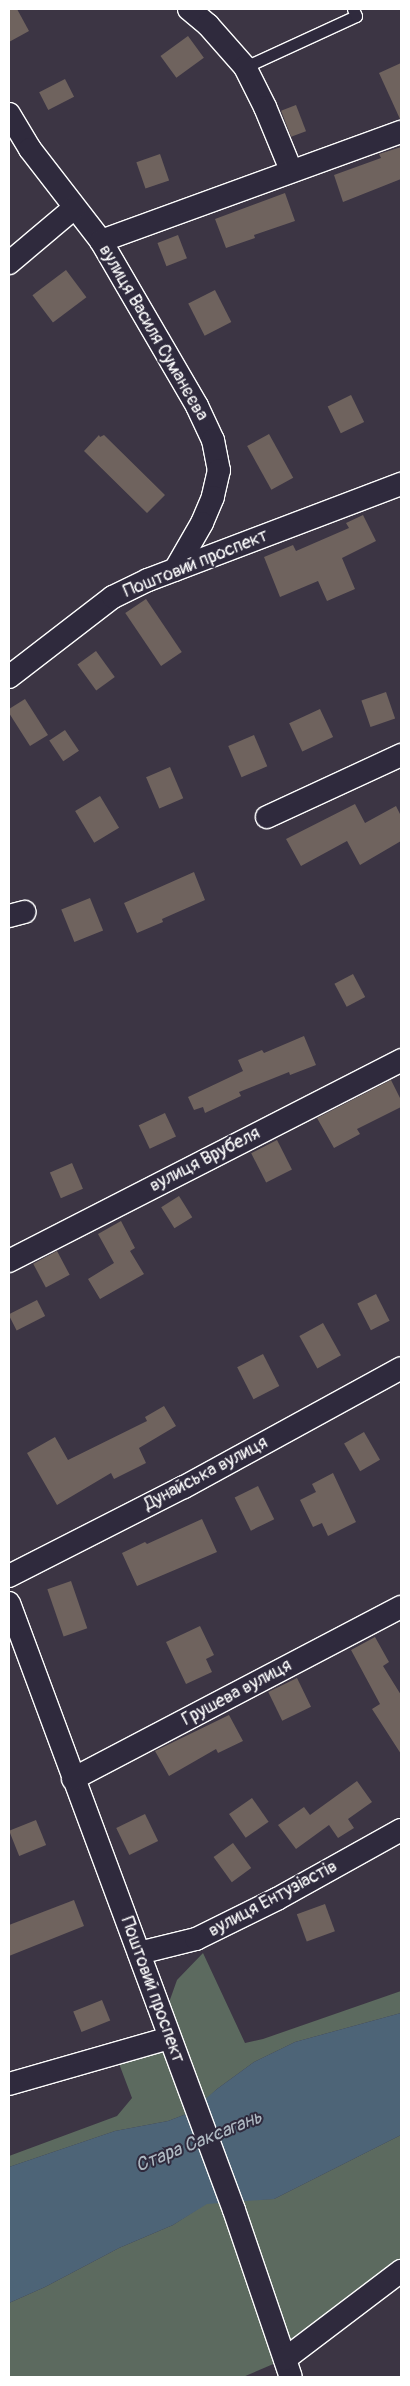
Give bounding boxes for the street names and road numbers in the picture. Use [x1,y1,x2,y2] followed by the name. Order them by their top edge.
[94,241,212,425] street label: вулиця Василя Суманєєва
[121,525,271,603] street label: Поштовий проспект
[146,1123,264,1197] street label: вулиця Врубеля
[140,1432,272,1516] street label: Дунайська вулиця
[178,1655,296,1731] street label: Грушева вулиця
[205,1856,341,1942] street label: вулиця Ентузіастів
[115,1914,189,2066] street label: Поштовий проспект

